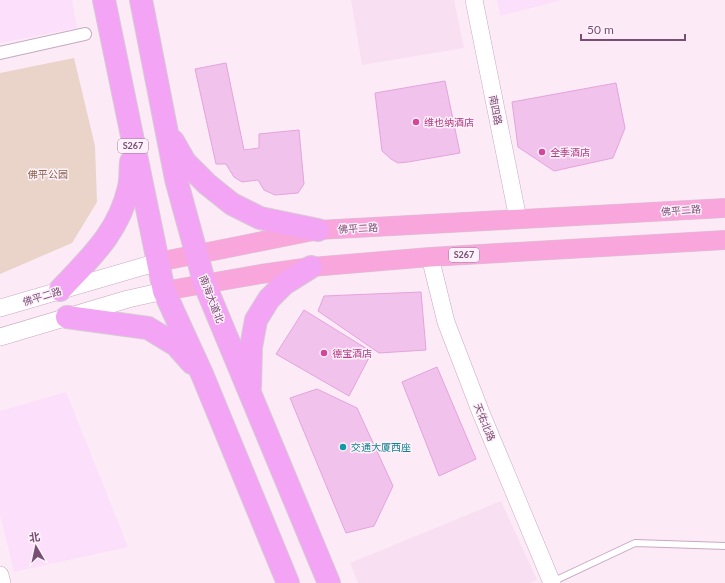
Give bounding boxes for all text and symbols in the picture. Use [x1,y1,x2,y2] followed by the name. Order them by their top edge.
[581,16,685,42] scale bar
[587,22,614,37] text: 50 m
[487,94,505,126] street label: 南四路
[424,116,474,128] place label: 维也纳酒店
[411,117,421,127] marker: 维也纳酒店
[118,139,148,153] road number: S267
[550,146,590,158] place label: 全季酒店
[537,147,547,157] marker: 全季酒店
[27,168,68,180] park label: 佛平公园
[660,203,701,217] street label: 佛平二路
[337,221,378,235] street label: 佛平二路
[449,248,479,262] road number: S267
[197,274,227,324] street label: 南海大道北
[20,284,63,308] street label: 佛平二路
[332,347,372,359] place label: 德宝酒店
[319,348,329,358] marker: 德宝酒店
[472,401,498,443] street label: 天佑北路
[351,441,411,453] place label: 交通大厦西座
[338,442,348,452] marker: 交通大厦西座
[16,527,56,567] north arrow
[28,529,41,544] text: 北

